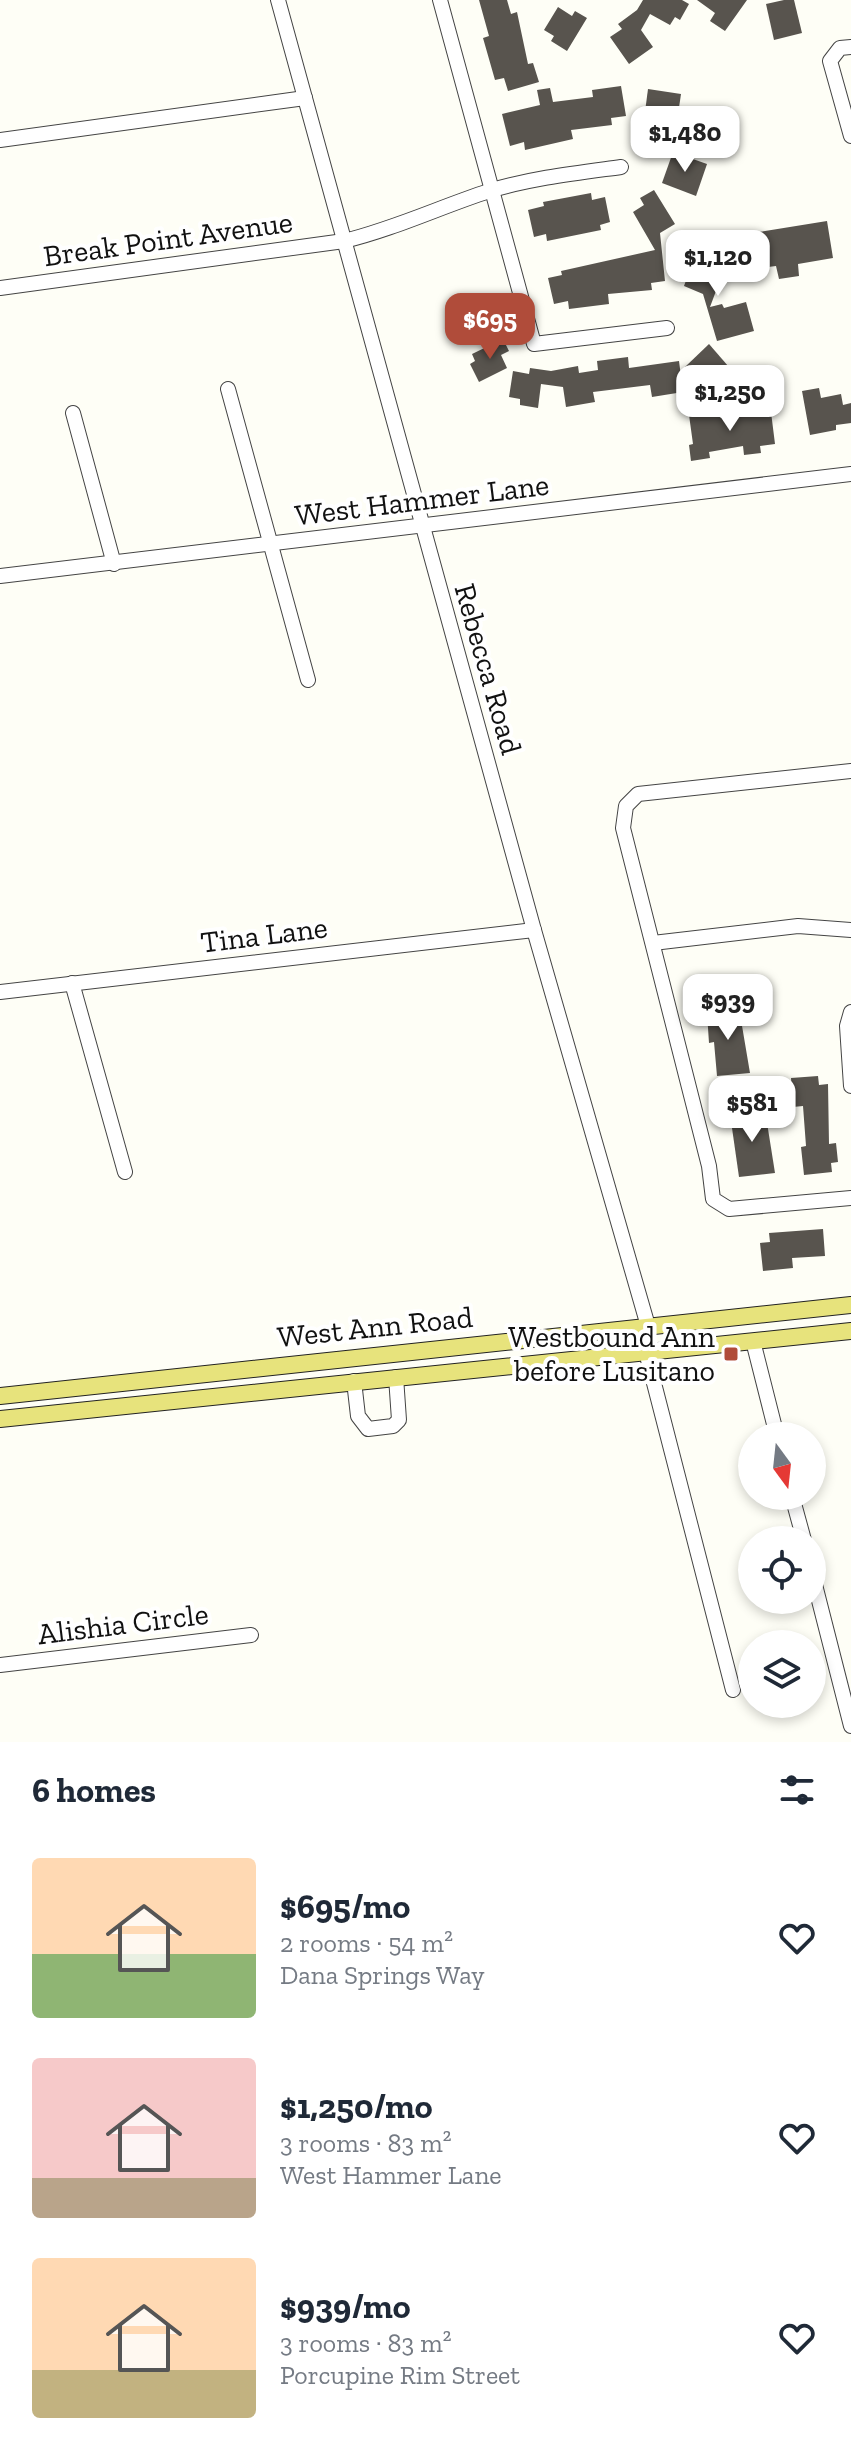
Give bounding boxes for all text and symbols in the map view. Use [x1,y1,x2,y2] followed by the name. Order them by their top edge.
[620,106,750,174] pin: $1,480
[649,116,721,148] text: $1,480
[41,204,295,274] street label: Break Point Avenue
[653,230,783,298] pin: $1,120
[684,240,752,272] text: $1,120
[443,293,537,361] pin: $695
[463,303,517,335] text: $695
[665,365,795,433] pin: $1,250
[694,375,766,407] text: $1,250
[293,467,551,533] street label: West Hammer Lane
[446,580,530,759] street label: Rebecca Road
[198,909,330,961] street label: Tina Lane
[681,974,775,1042] pin: $939
[701,984,755,1016] text: $939
[705,1076,799,1144] pin: $581
[727,1086,777,1118] text: $581
[276,1299,475,1355] street label: West Ann Road
[508,1319,715,1389] place label: Westbound Ann before Lusitano
[722,1345,740,1363] marker: Westbound Ann before Lusitano
[738,1422,826,1510] north arrow
[738,1422,826,1718] map controls
[738,1526,826,1614] button: locate
[36,1596,210,1652] street label: Alishia Circle
[738,1630,826,1718] button: layers
[775,1768,819,1812] icon: filters
[32,1770,156,1811] text: 6 homes
[280,1886,410,1927] text: $695/mo
[96,1890,192,1986] icon: home
[775,1916,819,1960] icon: heart
[280,1927,453,1959] text: 2 rooms · 54 m²
[280,1959,485,1991] text: Dana Springs Way
[280,2086,433,2127] text: $1,250/mo
[96,2090,192,2186] icon: home
[775,2116,819,2160] icon: heart
[280,2127,452,2159] text: 3 rooms · 83 m²
[280,2159,502,2191] text: West Hammer Lane
[280,2286,411,2327] text: $939/mo
[96,2290,192,2386] icon: home
[775,2316,819,2360] icon: heart
[280,2327,452,2359] text: 3 rooms · 83 m²
[280,2359,520,2391] text: Porcupine Rim Street

